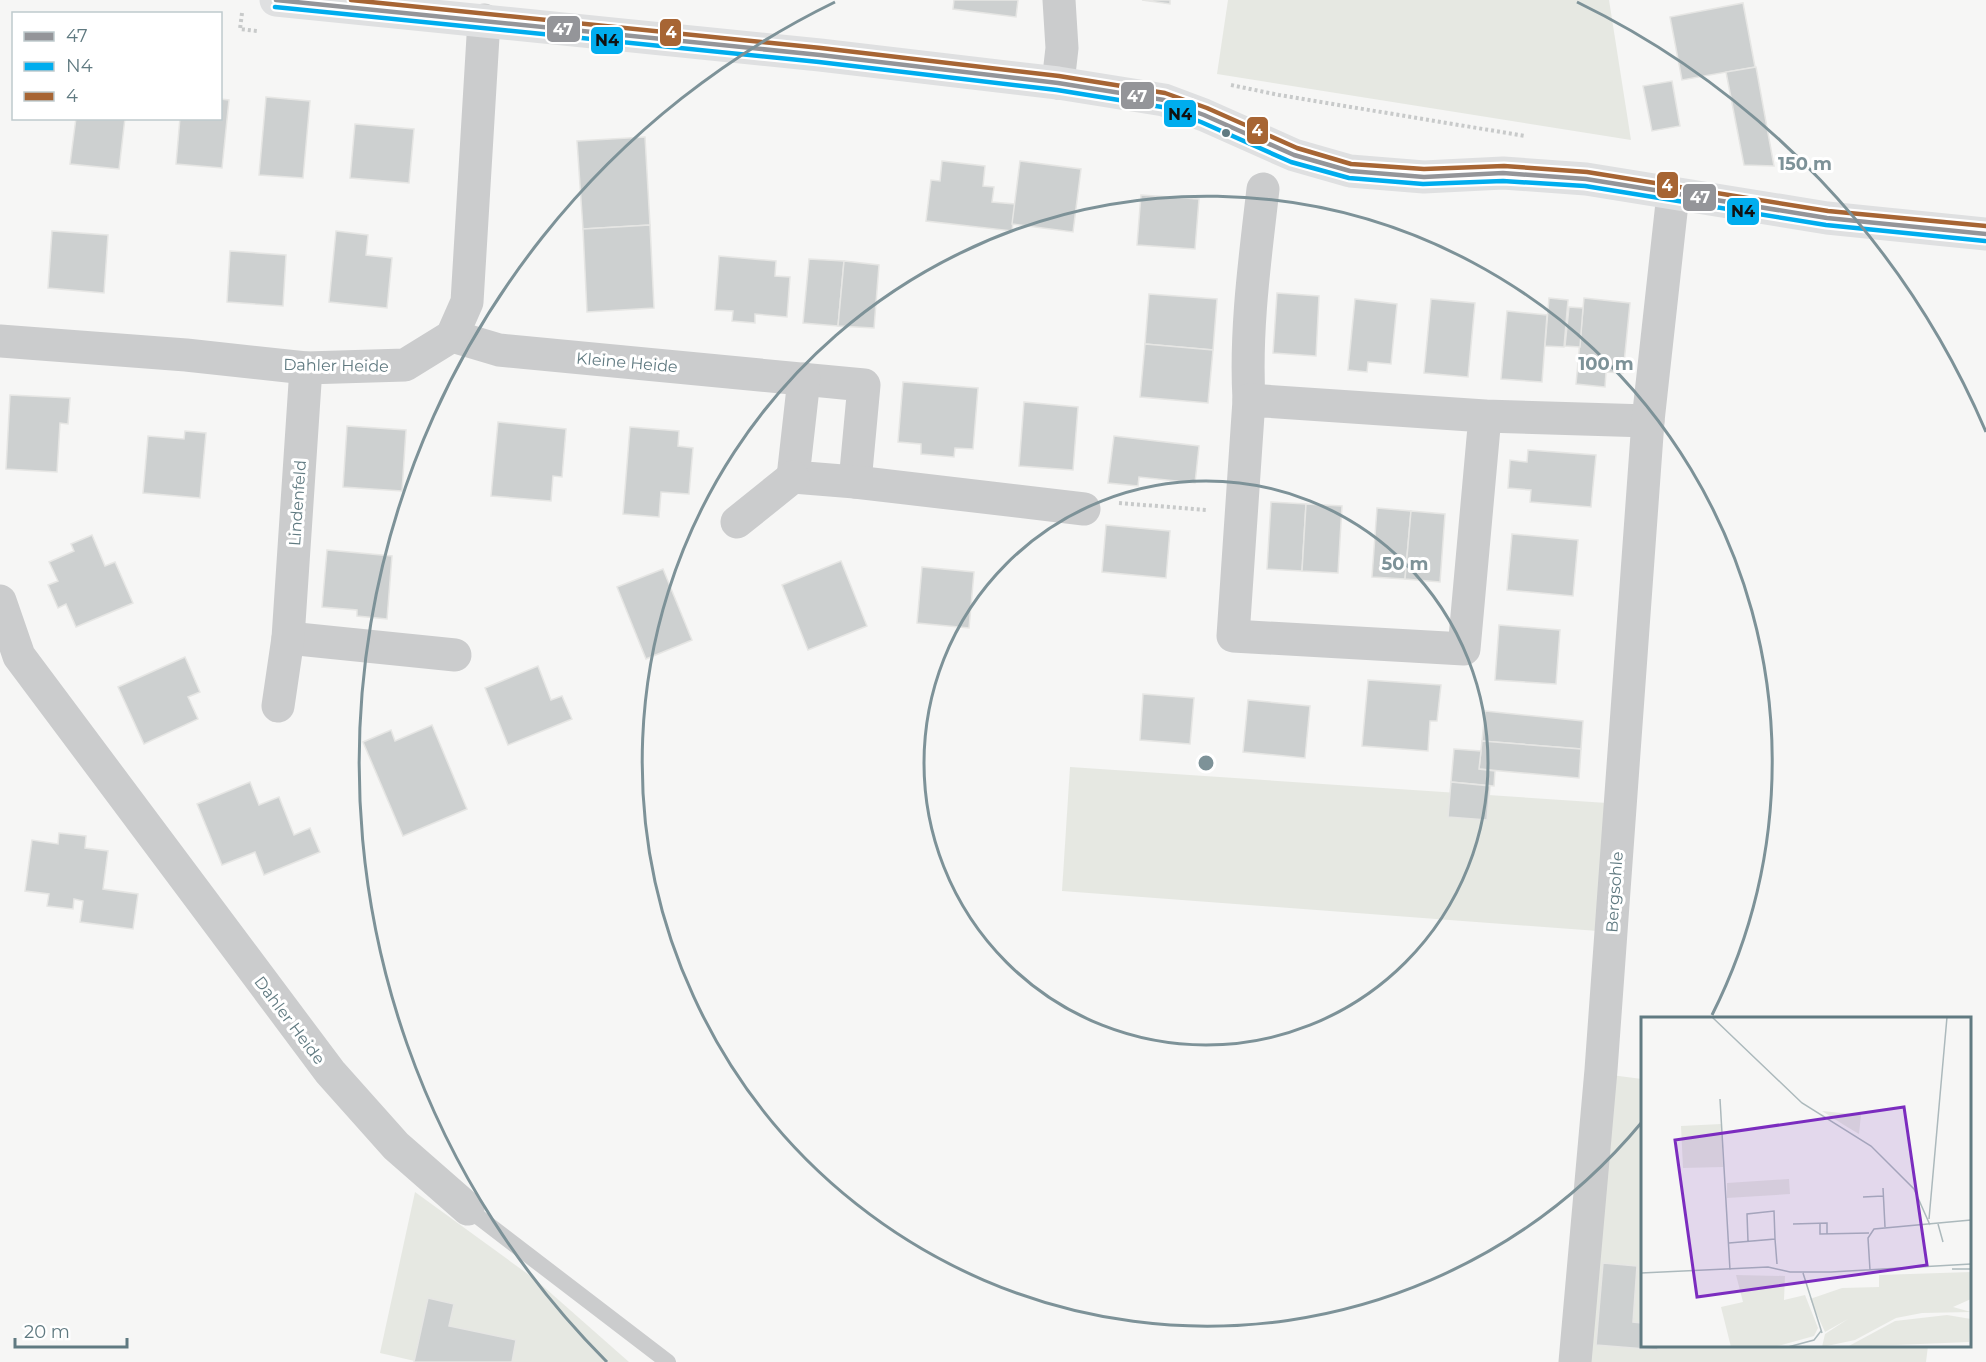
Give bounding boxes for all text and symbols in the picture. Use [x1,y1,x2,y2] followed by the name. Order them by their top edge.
[12,12,222,120] legend
[546,15,581,43] line badge: 47
[659,18,682,47] line badge: 4
[553,20,573,39] text: 47
[665,23,677,42] text: 4
[66,25,88,47] text: 47
[590,26,624,55] line badge: N4
[595,31,619,50] text: N4
[66,55,93,77] text: N4
[1120,81,1155,110] line badge: 47
[66,85,78,107] text: 4
[1127,87,1147,106] text: 47
[1163,99,1197,128] line badge: N4
[1168,105,1192,124] text: N4
[1246,116,1269,145] line badge: 4
[1251,121,1263,140] text: 4
[1220,127,1232,139] unlabelled marker
[1778,153,1832,175] text: 150 m
[1656,171,1679,199] line badge: 4
[1661,176,1673,195] text: 4
[1682,183,1717,212] line badge: 47
[1690,188,1710,207] text: 47
[1726,197,1760,226] line badge: N4
[1731,202,1755,221] text: N4
[575,349,678,376] street label: Kleine Heide
[1578,353,1634,375] text: 100 m
[283,355,389,376] street label: Dahler Heide
[285,459,310,547] street label: Lindenfeld
[1382,553,1428,575] text: 50 m
[1196,753,1216,773] centre of rings
[1602,851,1627,933] street label: Bergsohle
[250,972,329,1068] street label: Dahler Heide
[1641,1017,1971,1347] inset map
[15,1311,128,1349] scale bar
[24,1321,70,1343] text: 20 m

